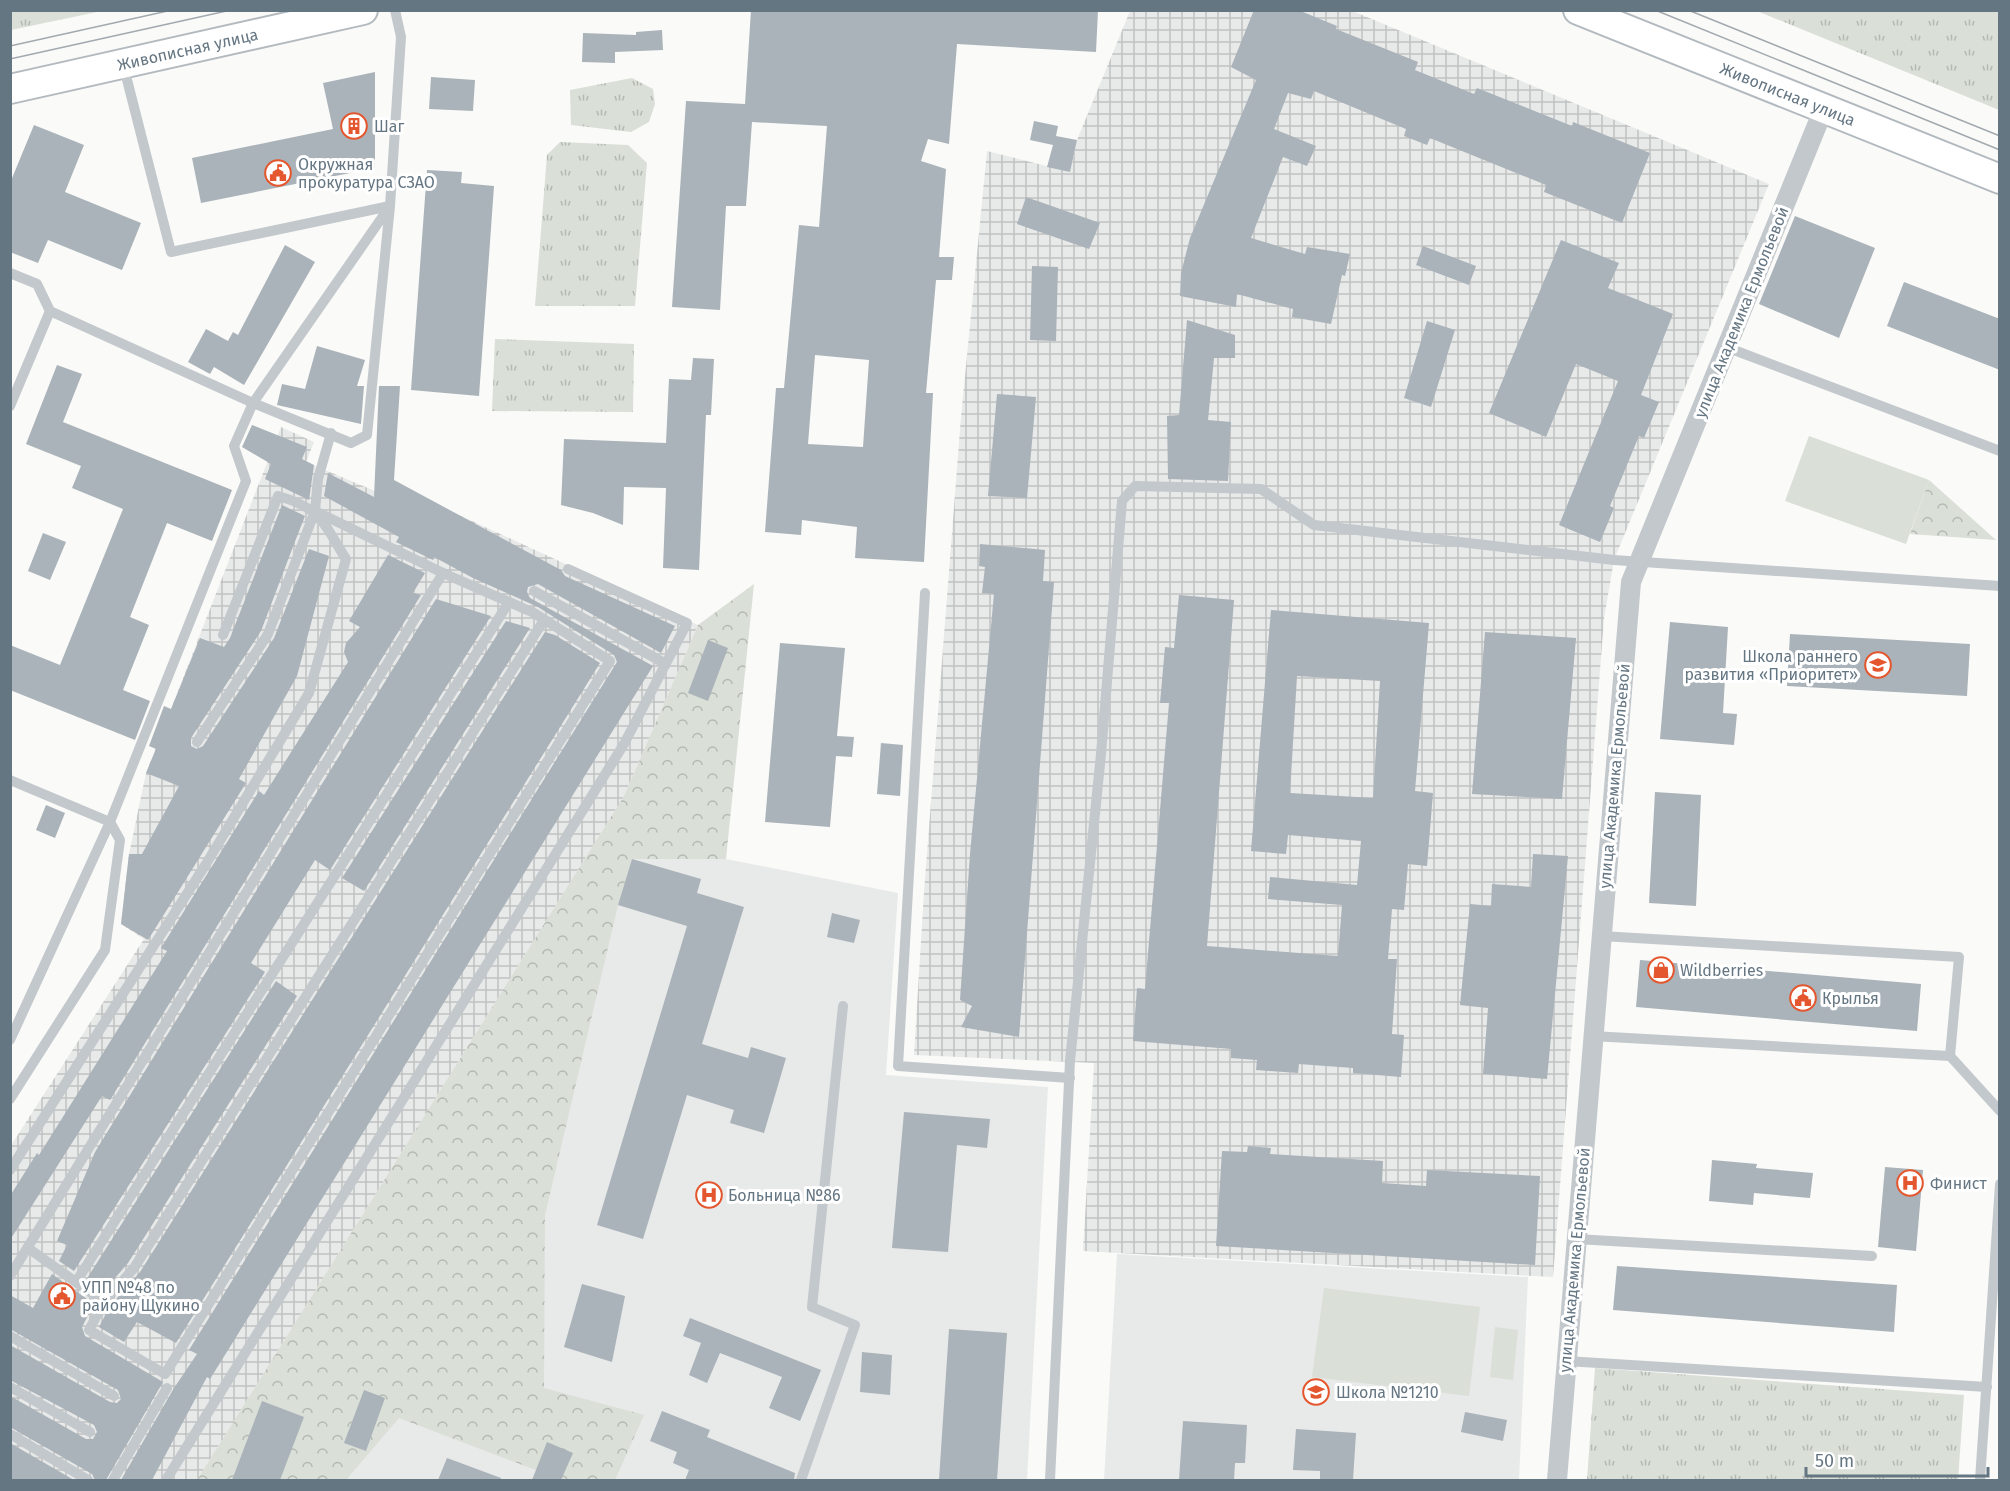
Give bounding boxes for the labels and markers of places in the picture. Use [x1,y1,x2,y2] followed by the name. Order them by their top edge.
[339,111,369,141] building icon: Шаг
[374,117,405,136] place label: Шаг
[298,155,435,192] place label: Окружная прокуратура СЗАО
[263,158,293,188] public building icon: Окружная прокуратура СЗАО
[1684,647,1858,684] place label: Школа раннего развития «Приоритет»
[1863,650,1893,680] school or university icon: Школа раннего развития «Приоритет»
[1646,955,1676,985] shop icon: Wildberries
[1680,961,1763,980] place label: Wildberries
[1788,983,1818,1013] public building icon: Крылья
[1822,989,1879,1008] place label: Крылья
[1895,1168,1925,1198] hospital icon: Финист
[1930,1174,1987,1193] place label: Финист
[694,1180,724,1210] hospital icon: Больница №86
[728,1186,841,1205] place label: Больница №86
[82,1278,200,1315] place label: УПП №48 по району Щукино
[47,1281,77,1311] public building icon: УПП №48 по району Щукино
[1301,1377,1331,1407] school or university icon: Школа №1210
[1336,1383,1439,1402] place label: Школа №1210

